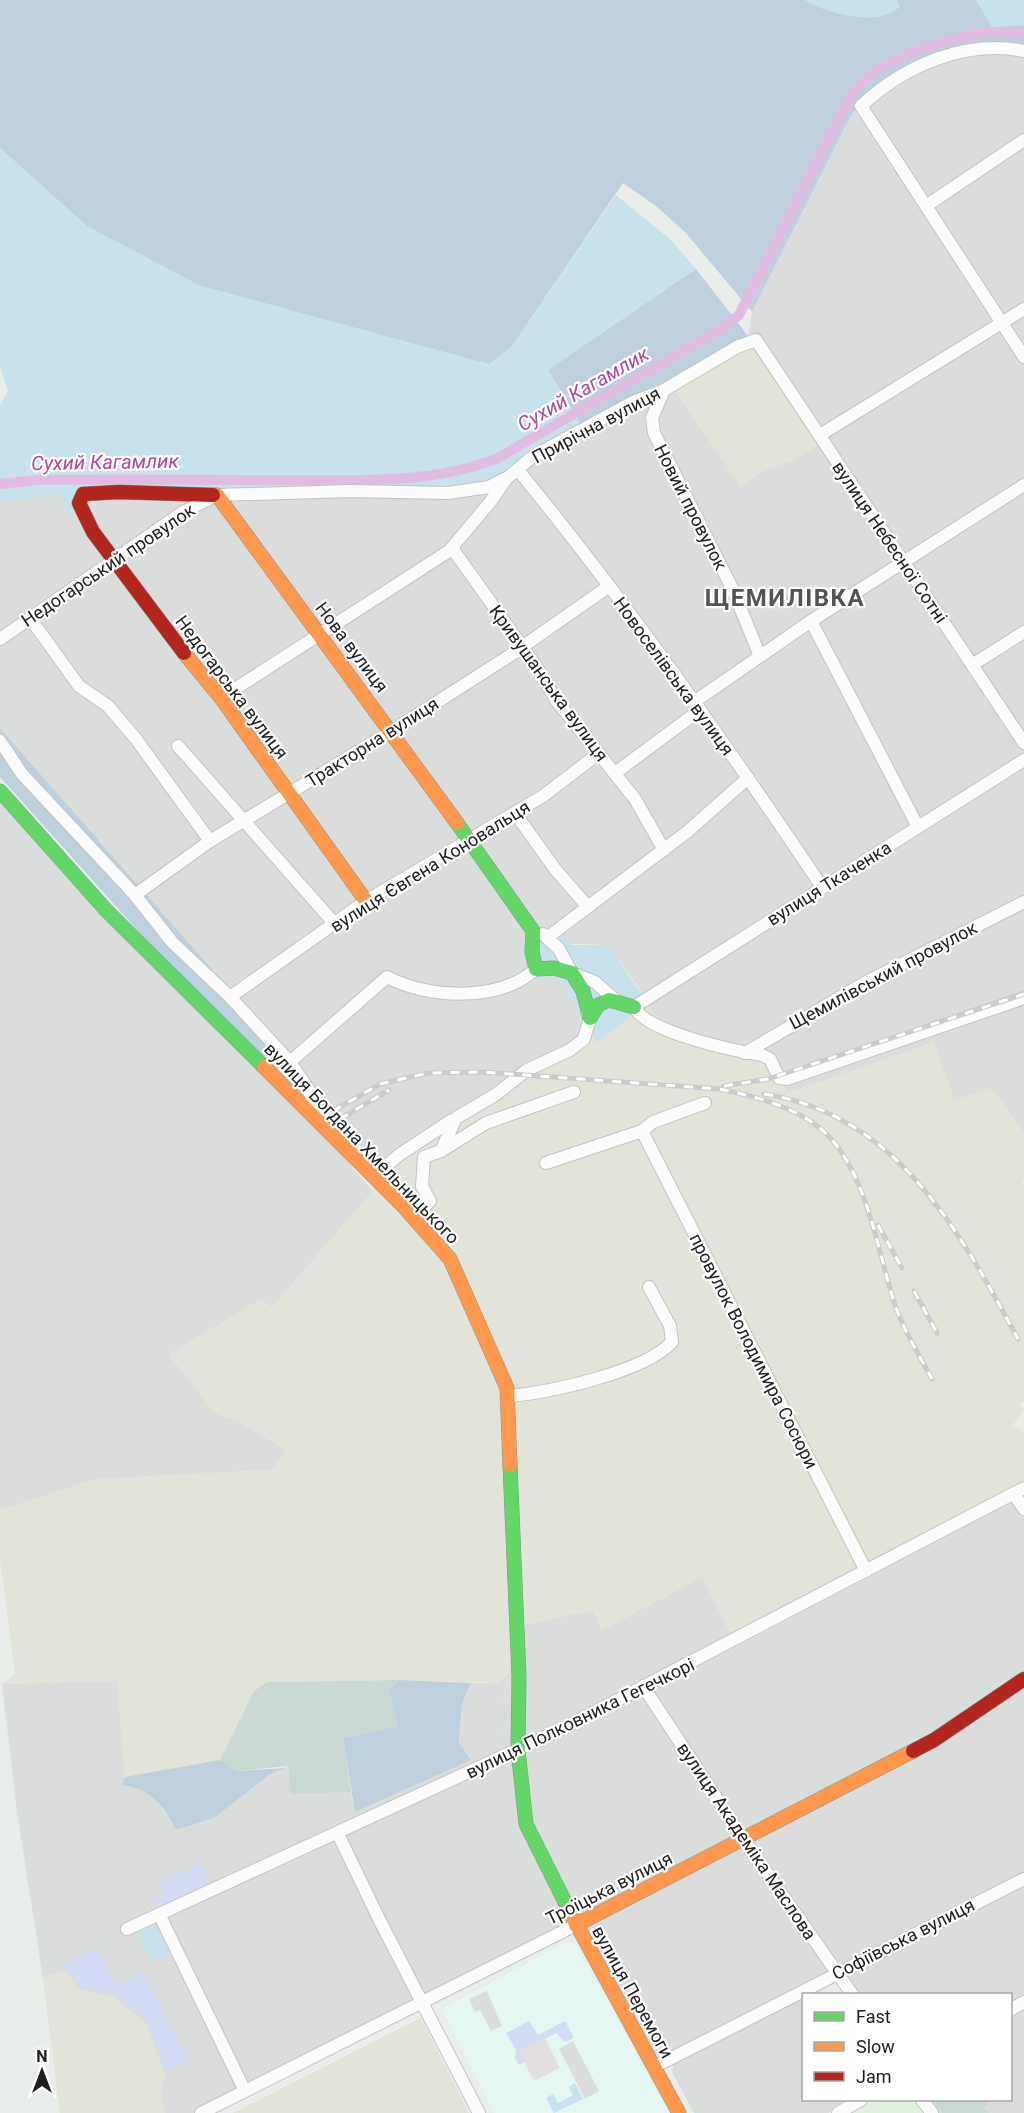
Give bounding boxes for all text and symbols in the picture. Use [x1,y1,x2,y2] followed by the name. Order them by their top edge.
[513,341,653,436] water label: Сухий Кагамлик
[528,382,664,468] street label: Прирічна вулиця
[650,441,732,574] street label: Новий провулок
[31,449,180,475] water label: Сухий Кагамлик
[828,457,952,627] street label: вулиця Небесної Сотні
[17,499,199,631] street label: Недогарський провулок
[705,584,865,612] district label: ЩЕМИЛІВКА
[609,593,739,759] street label: Новоселівська вулиця
[311,598,393,696] street label: Нова вулиця
[485,601,613,765] street label: Кривушанська вулиця
[171,611,293,763] street label: Недогарська вулиця
[302,693,442,791] street label: Тракторна вулиця
[326,796,534,936] street label: вулиця Євгена Коновальця
[763,836,895,930] street label: вулиця Ткаченка
[786,916,981,1033] street label: Щемилівський провулок
[260,1038,464,1248] street label: вулиця Богдана Хмельницького
[685,1230,823,1472] street label: провулок Володимира Сосюри
[462,1653,698,1783] street label: вулиця Полковника Гегечкорі
[673,1738,821,1944] street label: вулиця Академіка Маслова
[542,1847,676,1929] street label: Троїцька вулиця
[828,1894,978,1984] street label: Софіївська вулиця
[588,1922,678,2062] street label: вулиця Перемоги
[802,1993,1012,2101] legend
[856,2006,891,2027] text: Fast
[856,2036,895,2057] text: Slow
[12,2041,72,2101] north arrow
[36,2047,48,2066] text: N
[856,2066,892,2087] text: Jam

